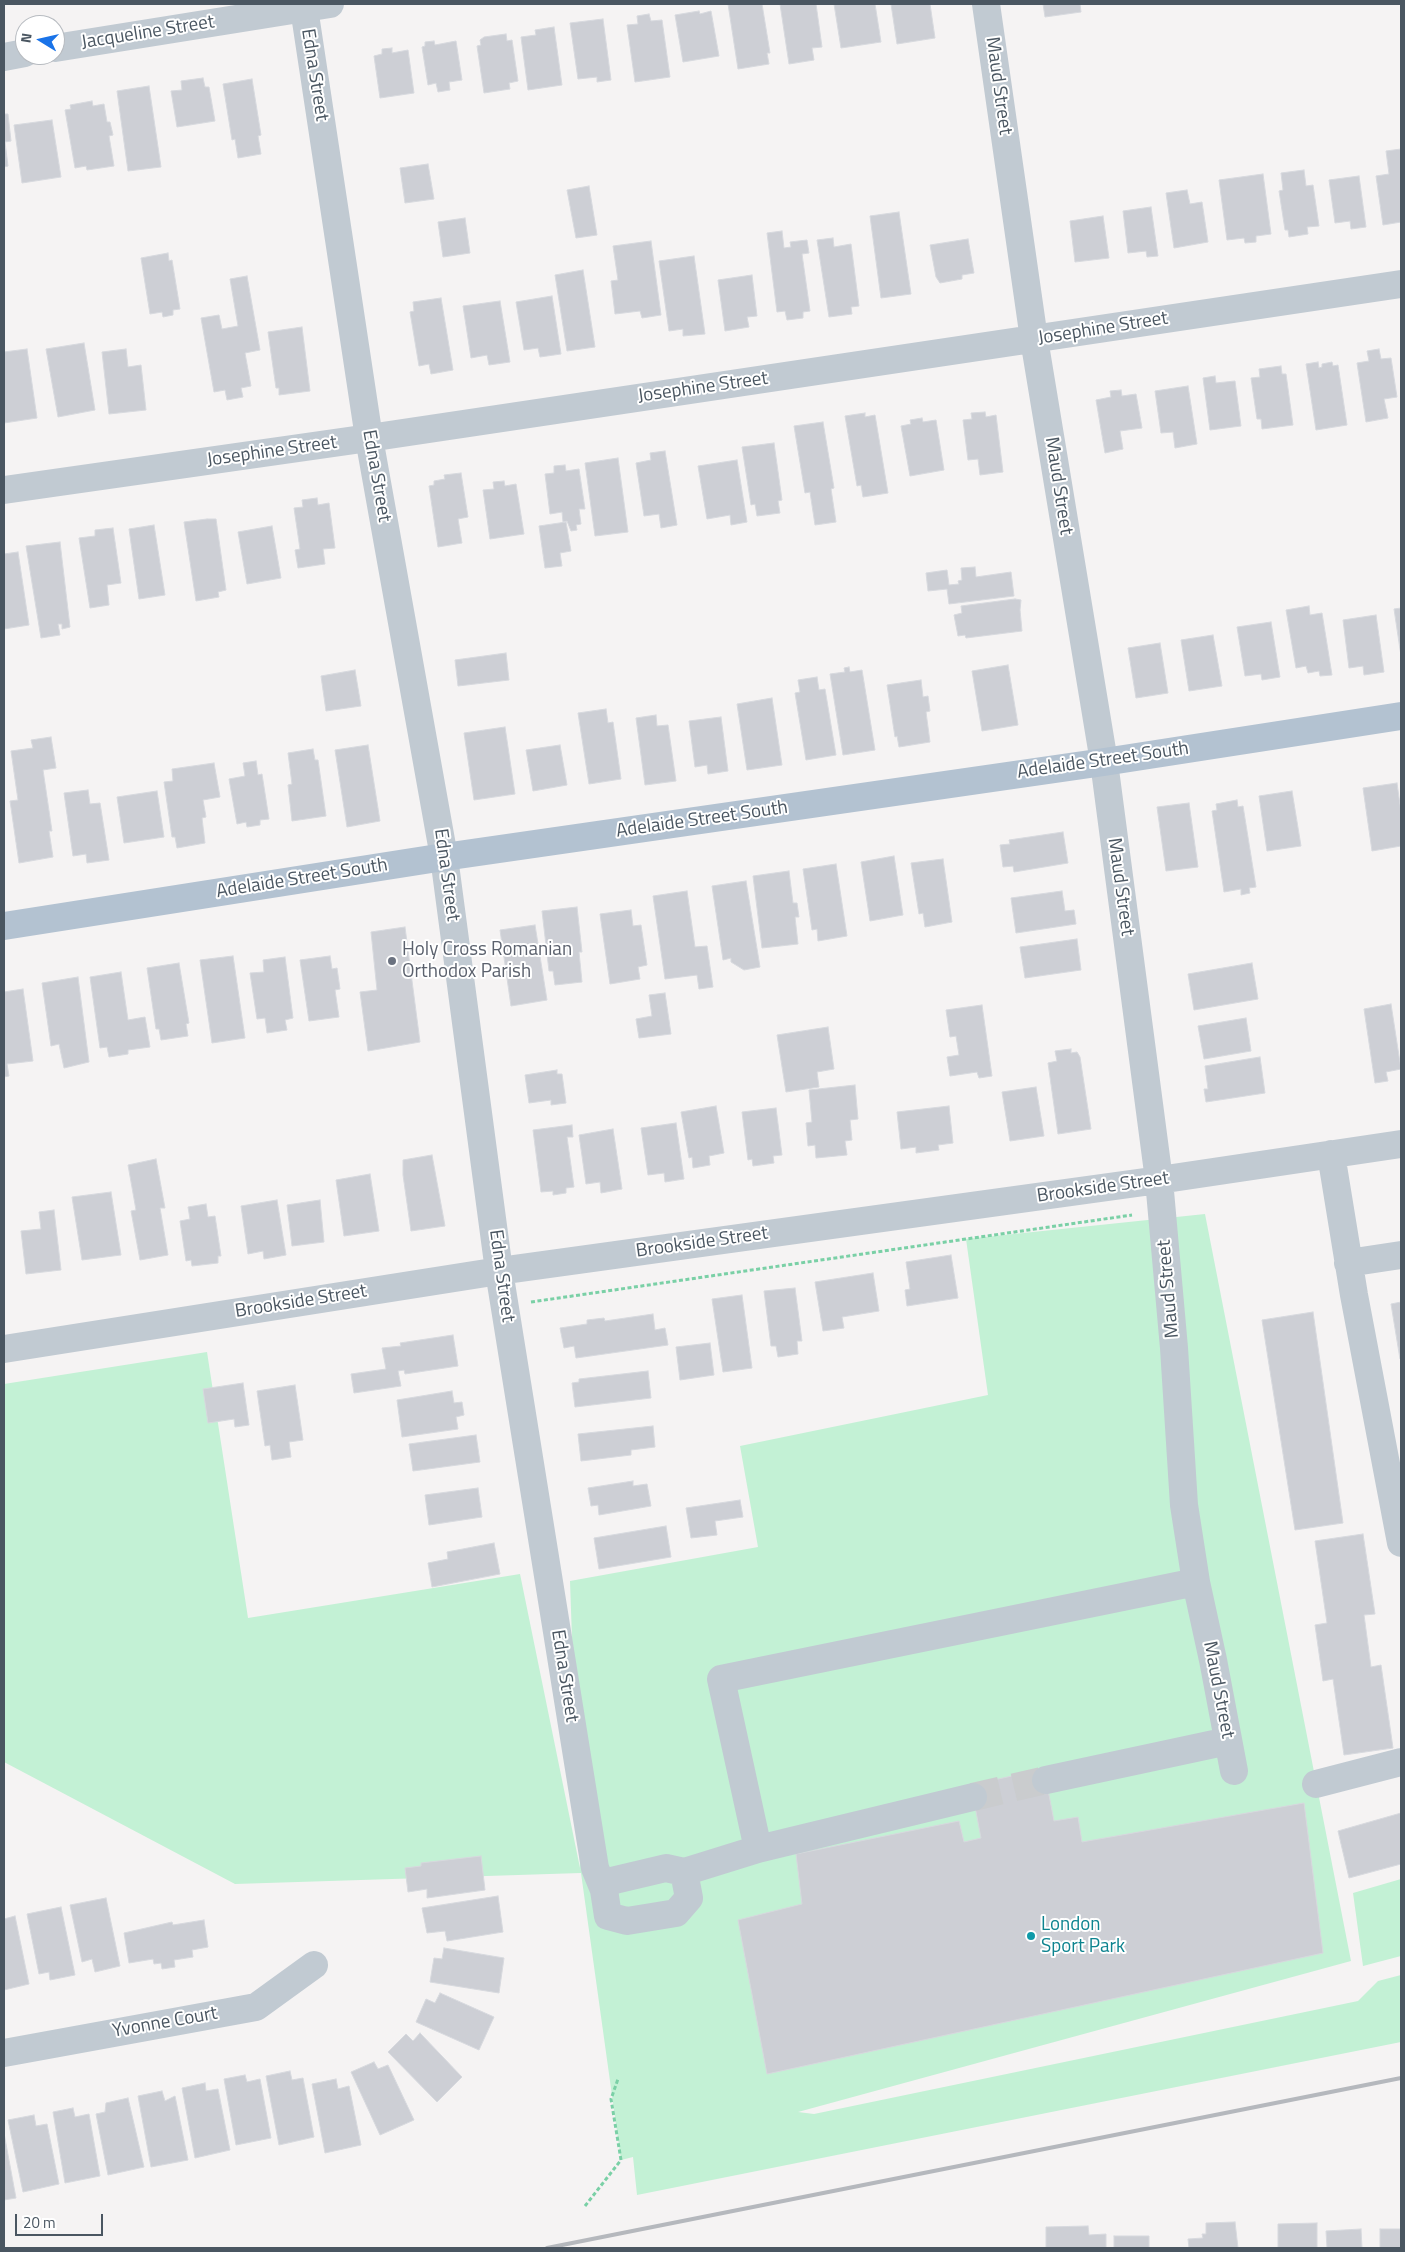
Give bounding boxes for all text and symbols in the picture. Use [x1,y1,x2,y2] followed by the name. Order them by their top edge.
[80,11,216,55] street label: Jacqueline Street
[15,15,65,65] north arrow
[295,27,333,123] street label: Edna Street
[15,31,37,44] text: N
[980,36,1016,136] street label: Maud Street
[1036,307,1170,351] street label: Josephine Street
[636,368,770,408] street label: Josephine Street
[357,428,395,524] street label: Edna Street
[205,432,339,472] street label: Josephine Street
[1039,435,1077,537] street label: Maud Street
[1016,738,1190,784] street label: Adelaide Street South
[615,797,789,843] street label: Adelaide Street South
[428,827,464,923] street label: Edna Street
[1102,837,1138,937] street label: Maud Street
[215,854,389,904] street label: Adelaide Street South
[402,939,572,983] place label: Holy Cross Romanian Orthodox Parish
[386,955,398,967] marker: Holy Cross Romanian Orthodox Parish
[1036,1167,1170,1209] street label: Brookside Street
[635,1222,769,1264] street label: Brookside Street
[483,1228,519,1324] street label: Edna Street
[1153,1239,1185,1339] street label: Maud Street
[234,1280,368,1324] street label: Brookside Street
[545,1628,583,1724] street label: Edna Street
[1197,1639,1239,1741] street label: Maud Street
[1041,1914,1125,1958] place label: London Sport Park
[1025,1930,1037,1942] marker: London Sport Park
[111,2003,219,2043] street label: Yvonne Court
[18,2204,105,2236] scale bar
[23,2211,56,2234] text: 20 m

